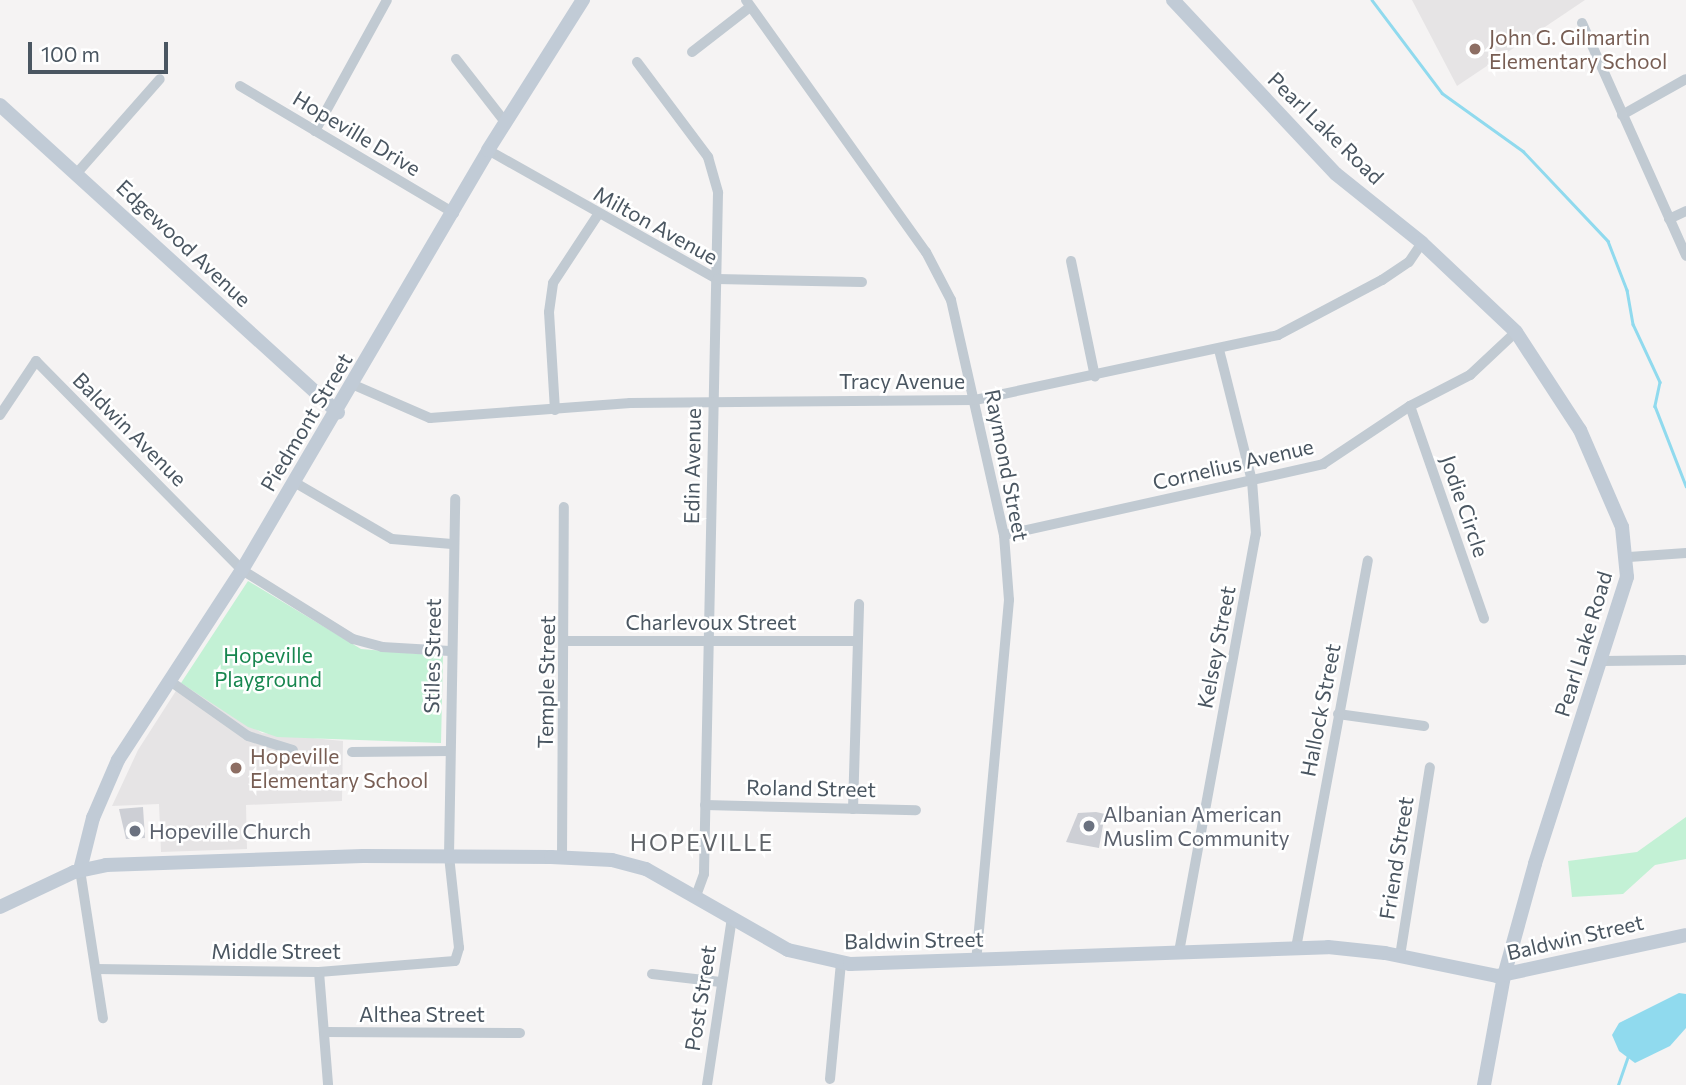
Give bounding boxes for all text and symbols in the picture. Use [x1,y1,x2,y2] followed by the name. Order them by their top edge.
[1489,24,1667,74] place label: John G. Gilmartin Elementary School
[32,28,172,72] scale bar
[41,41,100,66] text: 100 m
[1467,41,1483,57] marker: John G. Gilmartin Elementary School
[1263,67,1389,189] street label: Pearl Lake Road
[289,85,425,181] street label: Hopeville Drive
[112,174,256,312] street label: Edgewood Avenue
[590,181,722,269] street label: Milton Avenue
[255,348,357,496] street label: Piedmont Street
[68,367,192,491] street label: Baldwin Avenue
[839,368,965,394] street label: Tracy Avenue
[980,387,1034,543] street label: Raymond Street
[678,408,706,524] street label: Edin Avenue
[1150,433,1316,495] street label: Cornelius Avenue
[1436,452,1494,560] street label: Jodie Circle
[1549,568,1617,720] street label: Pearl Lake Road
[1192,584,1240,710] street label: Kelsey Street
[418,598,446,714] street label: Stiles Street
[625,609,797,635] street label: Charlevoux Street
[532,615,560,749] street label: Temple Street
[1295,641,1345,779] street label: Hallock Street
[214,642,322,692] park label: Hopeville Playground
[250,743,428,793] place label: Hopeville Elementary School
[228,760,244,776] marker: Hopeville Elementary School
[746,774,876,802] street label: Roland Street
[1374,795,1418,921] street label: Friend Street
[1103,801,1290,851] place label: Albanian American Muslim Community
[149,818,311,844] place label: Hopeville Church
[1081,818,1097,834] marker: Albanian American Muslim Community
[127,823,143,839] marker: Hopeville Church
[631,828,773,856] district label: HOPEVILLE
[1504,909,1646,965] street label: Baldwin Street
[844,926,984,954] street label: Baldwin Street
[211,938,341,964] street label: Middle Street
[679,943,721,1053] street label: Post Street
[359,1001,485,1027] street label: Althea Street

